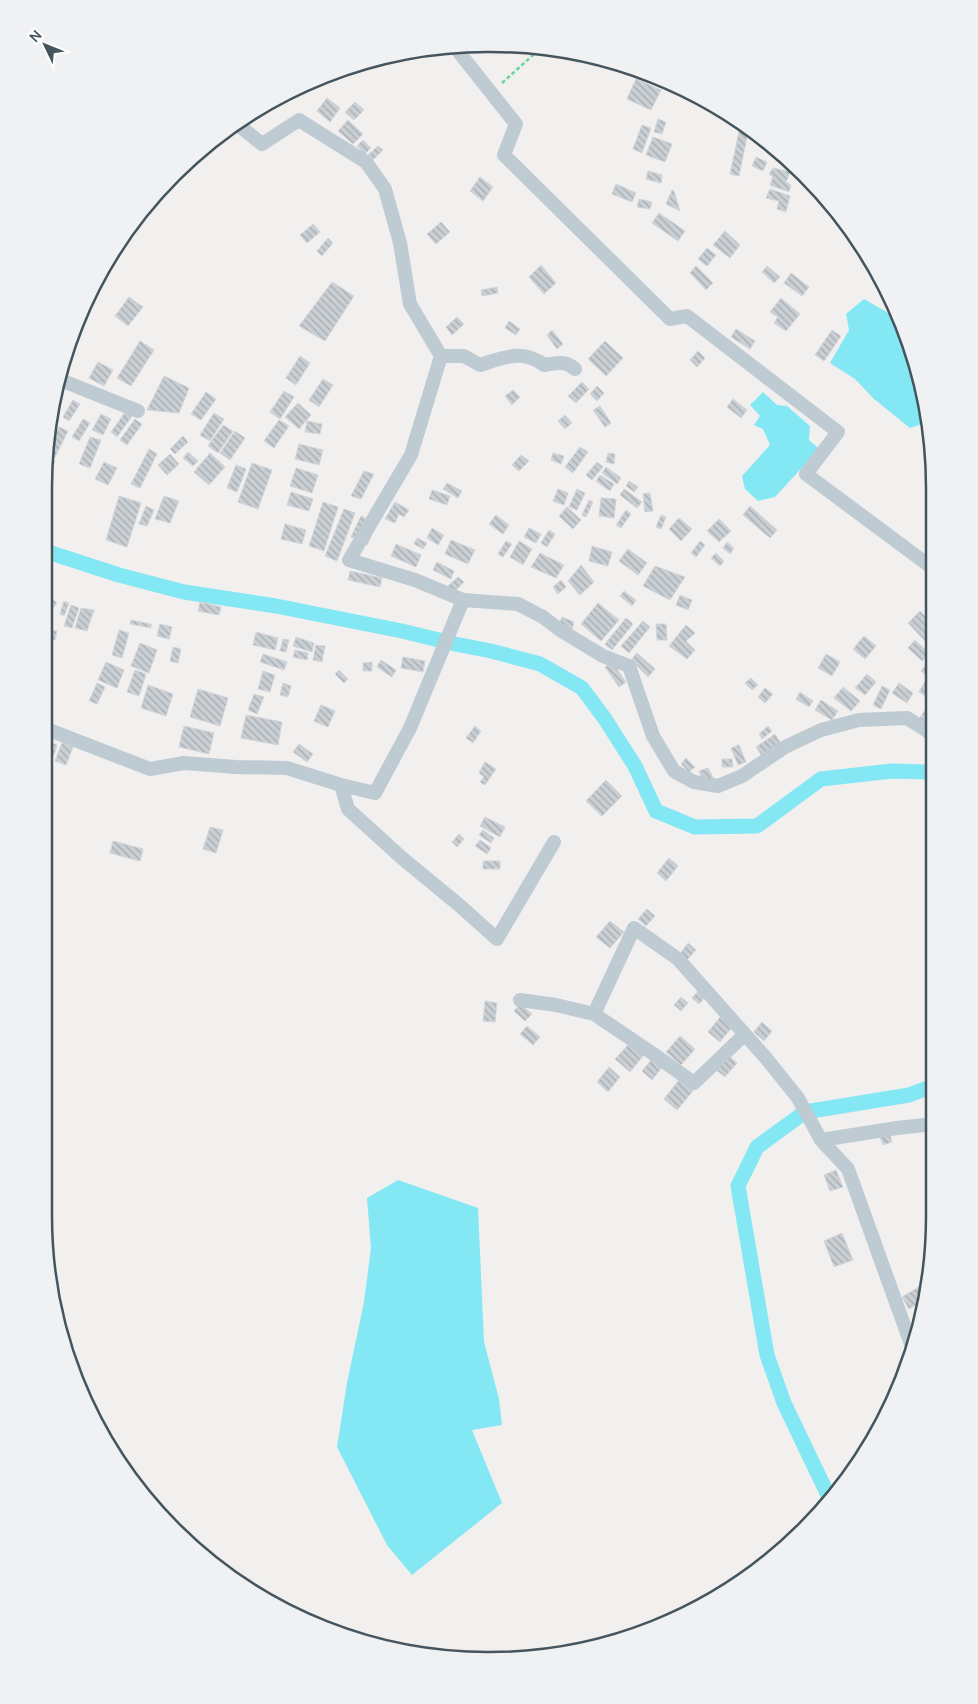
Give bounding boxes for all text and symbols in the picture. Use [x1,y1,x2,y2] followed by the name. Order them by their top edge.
[20,20,70,70] north arrow
[25,26,46,46] text: N

